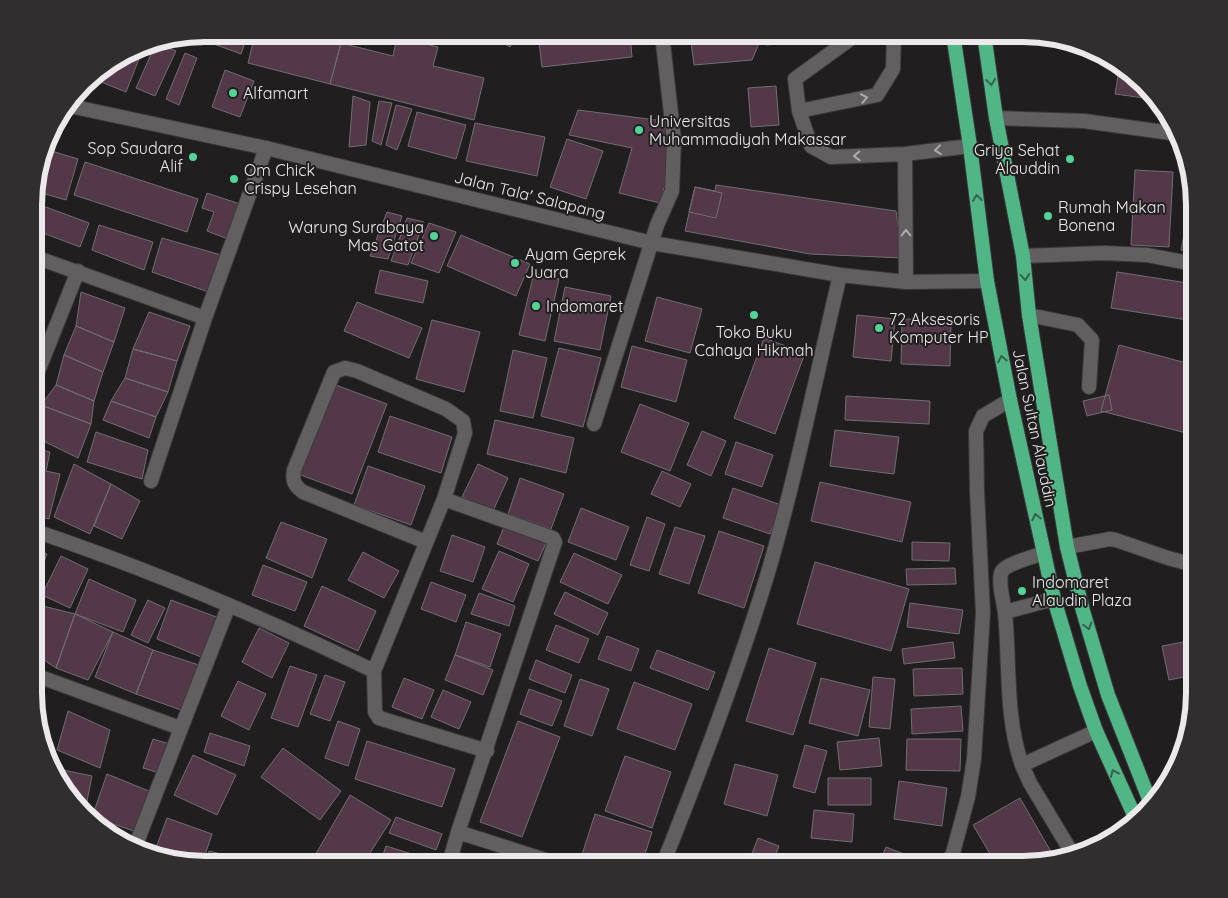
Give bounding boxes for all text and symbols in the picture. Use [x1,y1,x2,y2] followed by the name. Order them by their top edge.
[985,79,996,87] one-way arrow
[243,83,308,103] place label: Alfamart
[227,87,239,99] marker: Alfamart
[860,93,869,104] one-way arrow
[649,111,846,149] place label: Universitas Muhammadiyah Makassar
[633,124,645,136] marker: Universitas Muhammadiyah Makassar
[88,138,183,176] place label: Sop Saudara Alif
[974,140,1060,178] place label: Griya Sehat Alauddin
[934,144,942,155] one-way arrow
[187,151,199,163] marker: Sop Saudara Alif
[853,151,860,161] one-way arrow
[1064,153,1076,165] marker: Griya Sehat Alauddin
[244,160,357,198] place label: Om Chick Crispy Lesehan
[452,167,608,223] street label: Jalan Tala' Salapang
[228,173,240,185] marker: Om Chick Crispy Lesehan
[972,194,983,202] one-way arrow
[1058,197,1166,235] place label: Rumah Makan Bonena
[1042,210,1054,222] marker: Rumah Makan Bonena
[288,217,424,255] place label: Warung Surabaya Mas Gatot
[901,229,911,237] one-way arrow
[428,230,440,242] marker: Warung Surabaya Mas Gatot
[525,244,626,282] place label: Ayam Geprek Juara
[509,257,521,269] marker: Ayam Geprek Juara
[1019,273,1030,281] one-way arrow
[546,296,623,316] place label: Indomaret
[530,300,542,312] marker: Indomaret
[748,309,760,321] marker: Toko Buku Cahaya Hikmah
[889,309,989,347] place label: 72 Aksesoris Komputer HP
[695,322,813,360] place label: Toko Buku Cahaya Hikmah
[873,322,885,334] marker: 72 Aksesoris Komputer HP
[1008,347,1062,509] street label: Jalan Sultan Alauddin
[997,354,1007,363] one-way arrow
[1031,513,1042,522] one-way arrow
[1032,572,1132,610] place label: Indomaret Alaudin Plaza
[1016,585,1028,597] marker: Indomaret Alaudin Plaza
[1082,621,1092,629] one-way arrow
[1110,769,1121,778] one-way arrow

